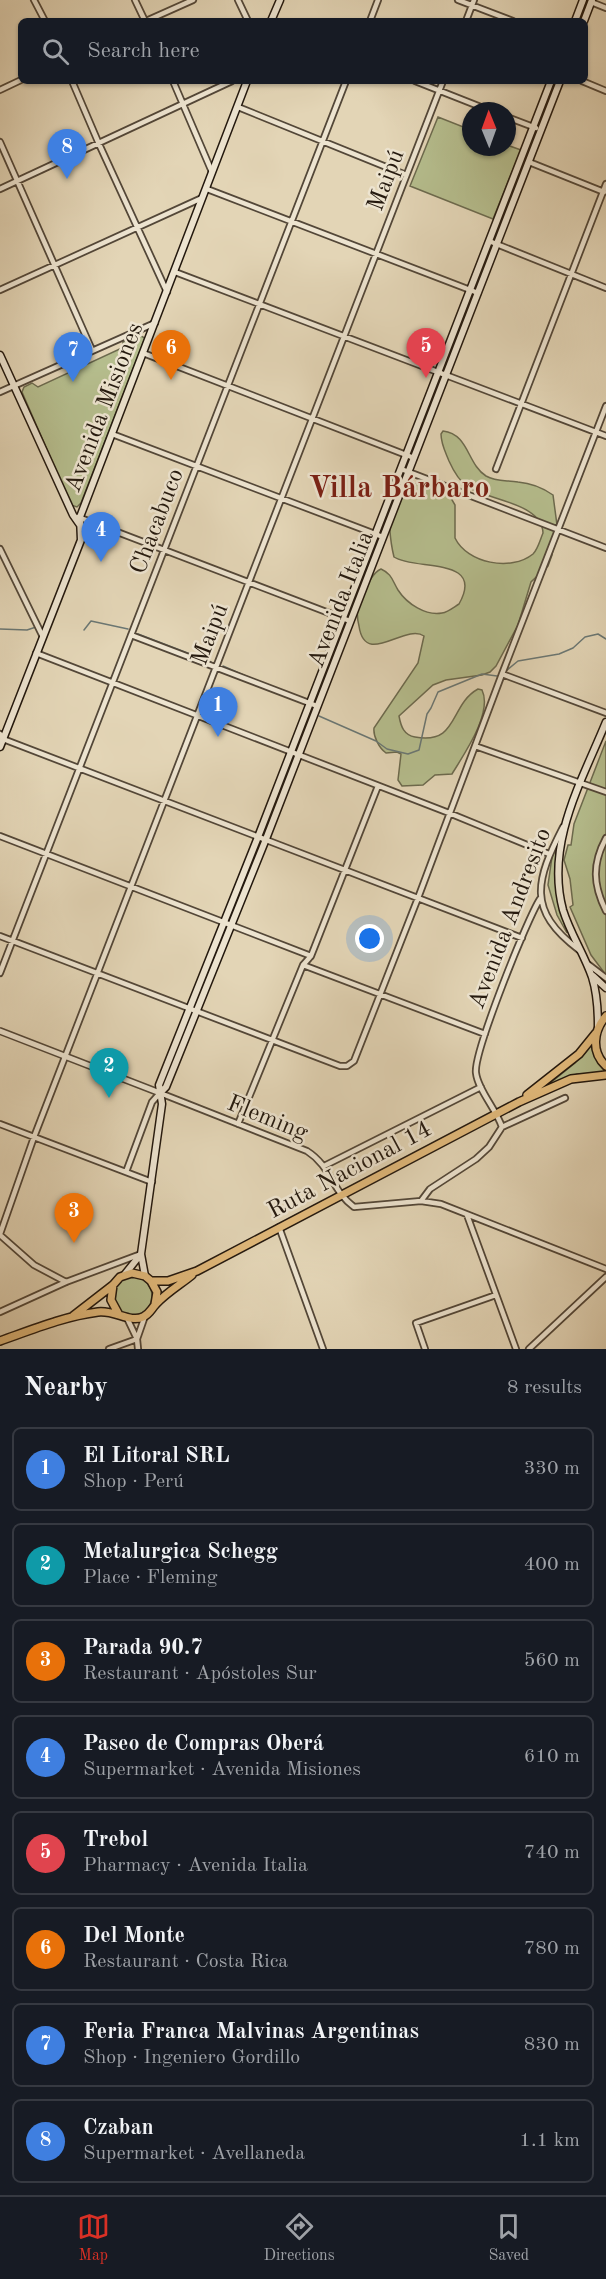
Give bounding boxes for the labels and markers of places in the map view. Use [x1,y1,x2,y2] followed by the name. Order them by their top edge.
[48,130,86,179] pin: 8
[406,328,446,378] pin: 5
[152,330,190,380] pin: 6
[54,332,92,382] pin: 7
[82,512,120,562] pin: 4
[198,688,238,737] pin: 1
[90,1048,128,1098] pin: 2
[54,1194,94,1243] pin: 3

